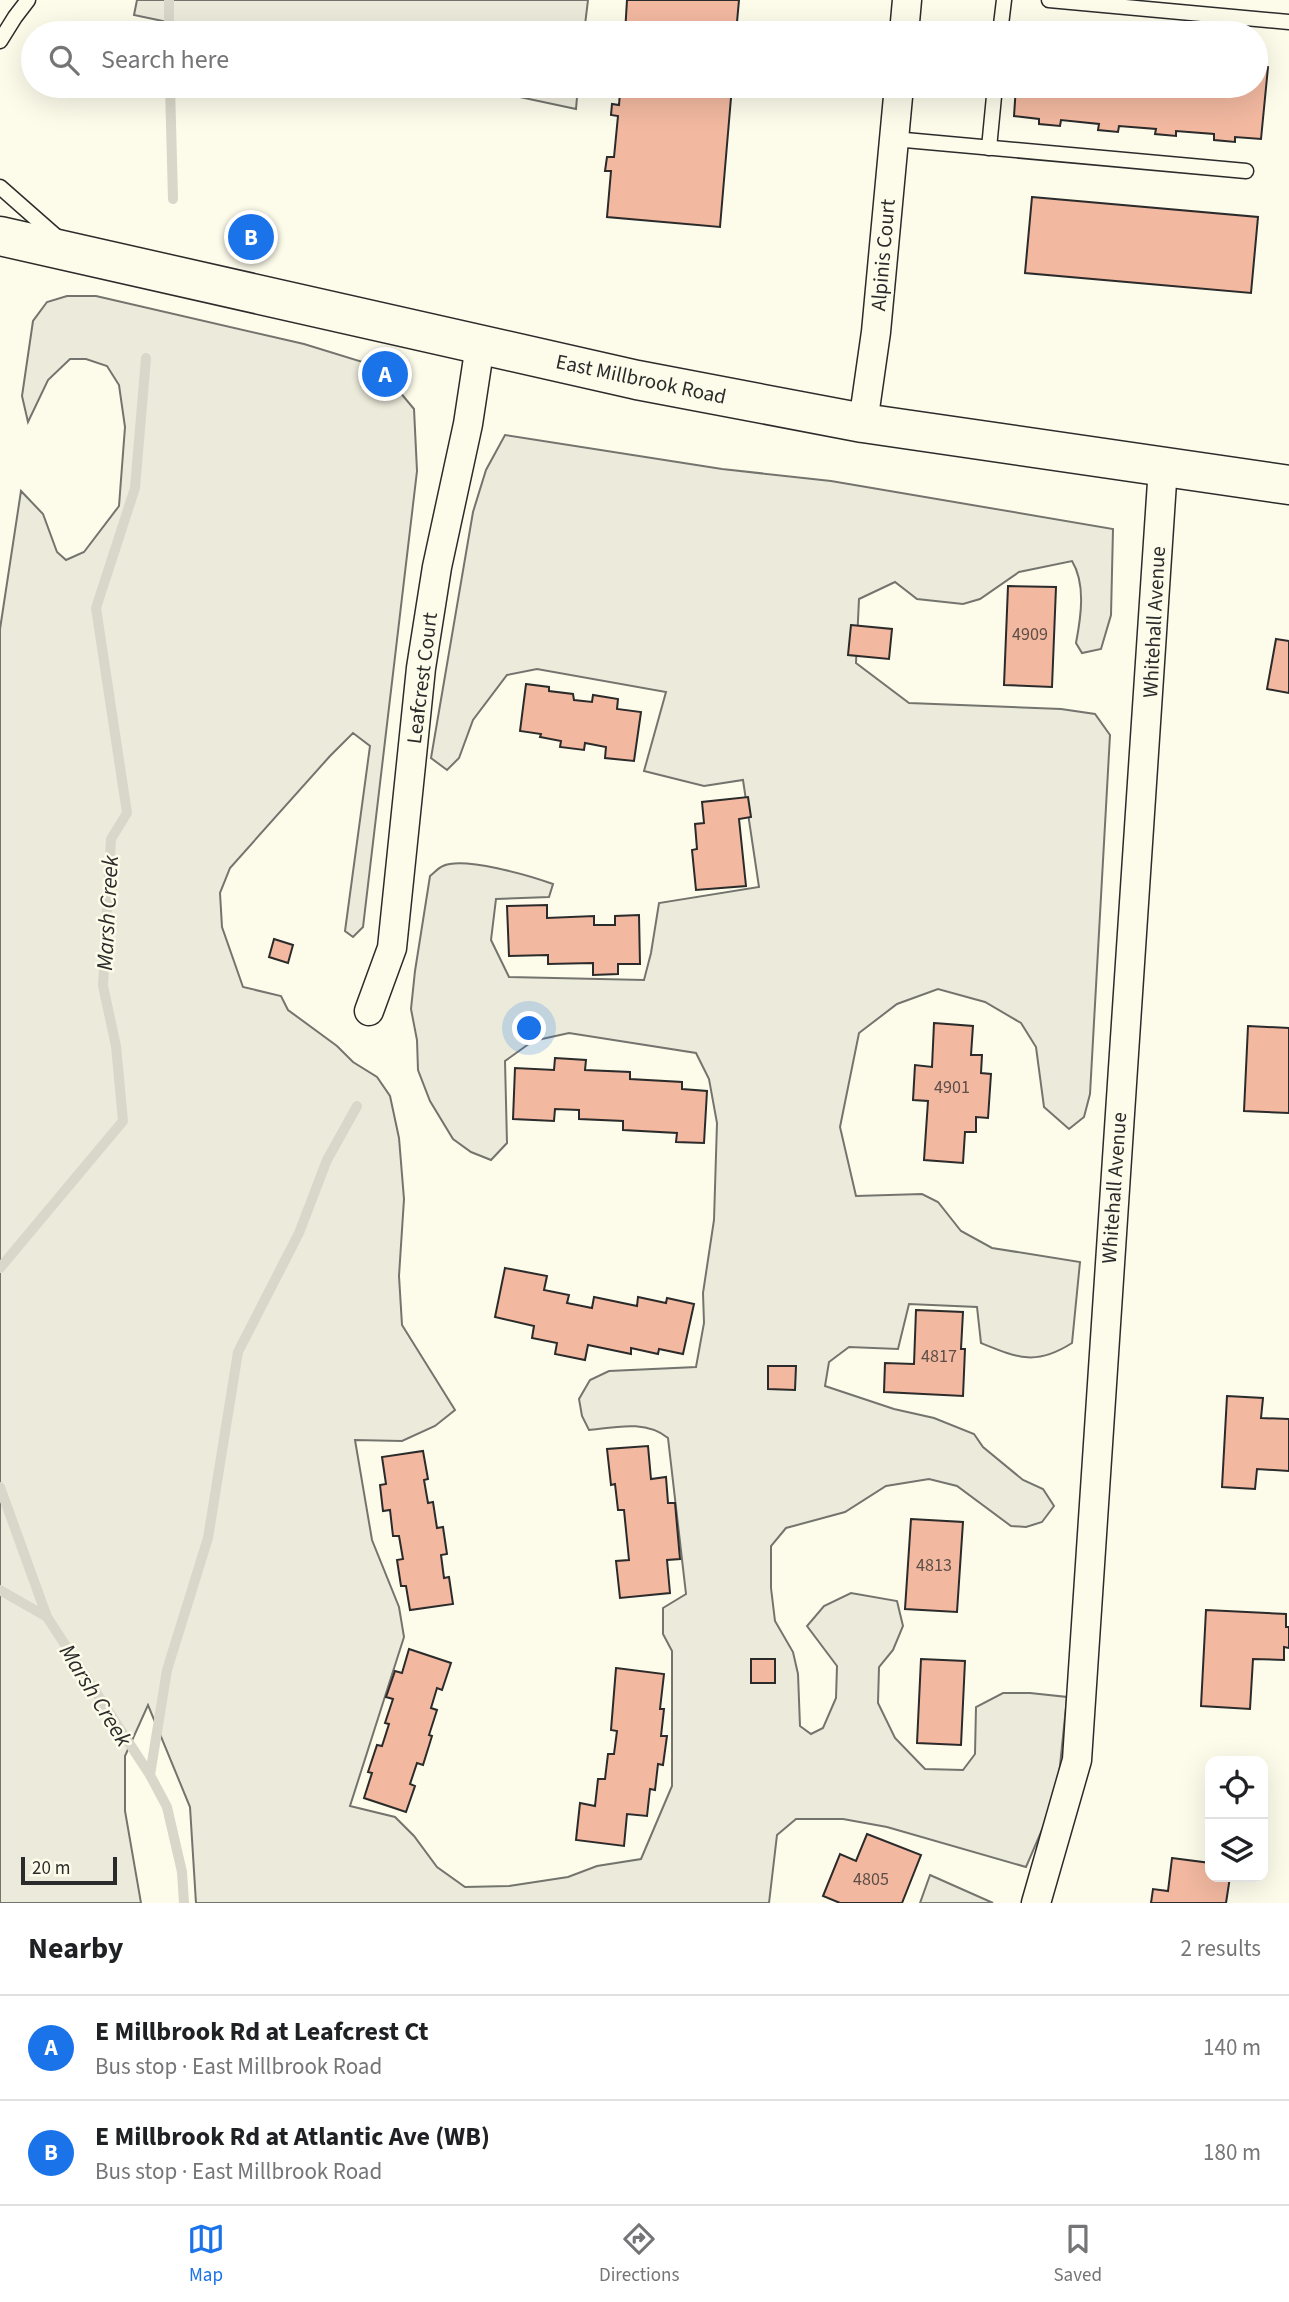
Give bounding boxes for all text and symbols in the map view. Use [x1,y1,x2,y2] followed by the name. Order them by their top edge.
[21,21,1268,98] search box
[45,41,83,79] icon: search
[101,41,229,78] text: Search here
[863,198,903,312] street label: Alpinis Court
[228,211,274,263] pin: B
[553,346,729,412] street label: East Millbrook Road
[362,348,408,400] pin: A
[1135,545,1173,699] street label: Whitehall Avenue
[399,610,445,746] street label: Leafcrest Court
[1012,622,1048,647] house number: 4909
[88,853,127,972] water label: Marsh Creek
[512,1011,546,1045] your location
[934,1075,970,1100] house number: 4901
[1094,1111,1134,1265] street label: Whitehall Avenue
[921,1344,957,1369] house number: 4817
[916,1553,952,1578] house number: 4813
[51,1638,141,1754] water label: Marsh Creek
[1205,1756,1268,1882] map controls
[1205,1756,1268,1819] button: locate
[1205,1819,1268,1882] button: layers
[21,1854,117,1886] scale bar
[32,1855,70,1882] text: 20 m
[853,1867,889,1892] house number: 4805
[28,1927,123,1970] text: Nearby
[1181,1932,1261,1965] text: 2 results
[95,2013,428,2050] text: E Millbrook Rd at Leafcrest Ct
[44,2031,58,2064] text: A
[1203,2031,1261,2064] text: 140 m
[95,2050,382,2083] text: Bus stop · East Millbrook Road
[95,2118,490,2155] text: E Millbrook Rd at Atlantic Ave (WB)
[44,2136,58,2169] text: B
[1203,2136,1261,2169] text: 180 m
[95,2155,382,2188] text: Bus stop · East Millbrook Road
[187,2220,225,2289] tab: Map
[599,2220,679,2289] tab: Directions
[1053,2220,1102,2289] tab: Saved

